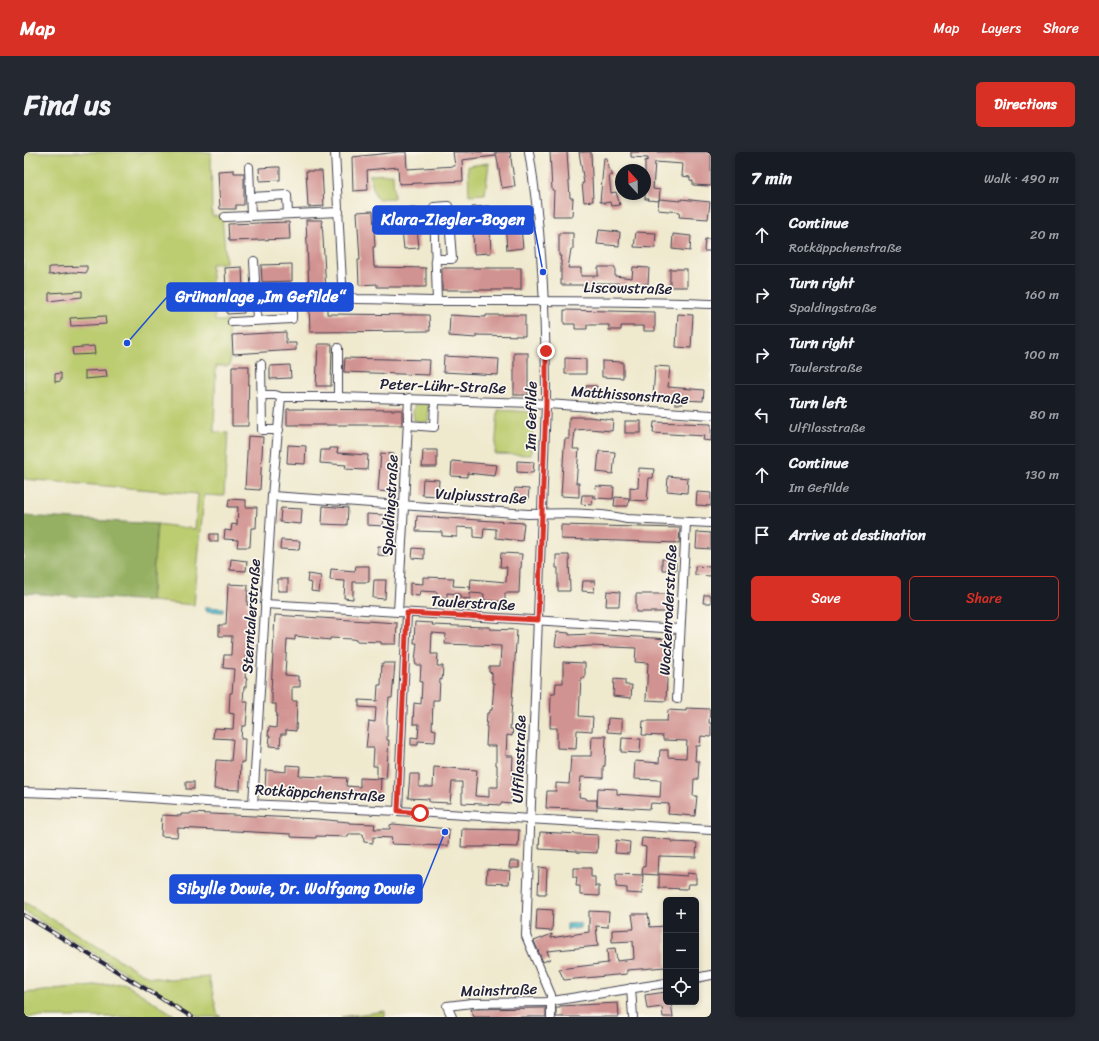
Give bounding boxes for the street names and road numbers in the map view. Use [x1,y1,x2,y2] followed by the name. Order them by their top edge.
[583,274,673,302] street label: Liscowstraße
[379,371,507,401] street label: Peter-Lühr-Straße
[571,378,690,412] street label: Matthissonstraße
[517,381,545,452] street label: Im Gefilde
[374,453,406,556] street label: Spaldingstraße
[434,481,528,511] street label: Vulpiusstraße
[652,544,684,676] street label: Wackenroderstraße
[234,557,268,674] street label: Sterntalerstraße
[430,588,516,618] street label: Taulerstraße
[504,715,534,803] street label: Ulfilasstraße
[254,777,386,809] street label: Rotkäppchenstraße
[460,976,538,1004] street label: Mainstraße

